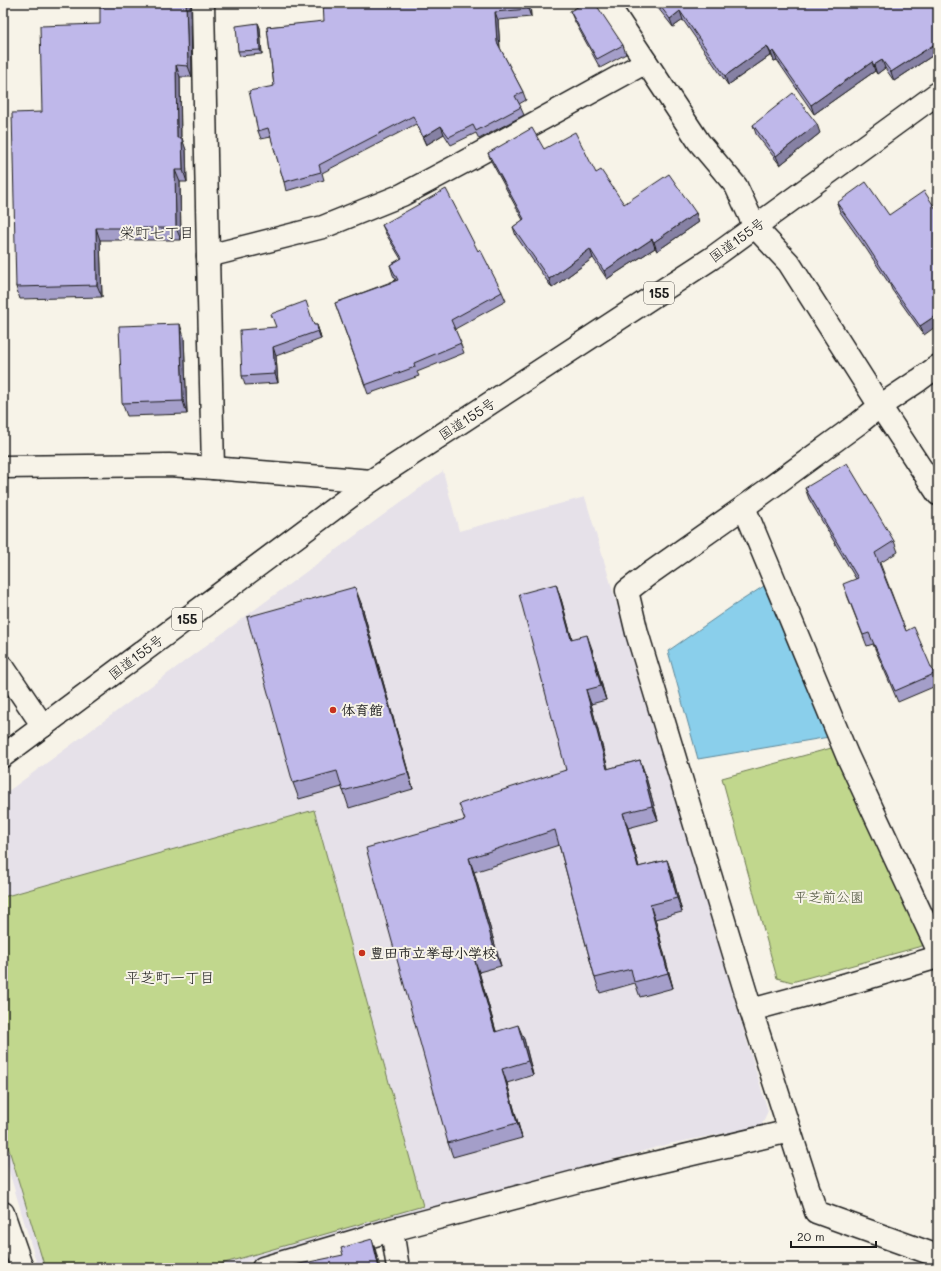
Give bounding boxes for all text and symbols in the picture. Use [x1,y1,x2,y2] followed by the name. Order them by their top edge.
[705,213,768,266] street label: 国道155号
[119,222,195,242] district label: 栄町七丁目
[644,282,674,304] road number: 155
[434,393,499,444] street label: 国道155号
[172,608,202,630] road number: 155
[104,630,167,684] street label: 国道155号
[341,700,383,719] place label: 体育館
[328,705,338,715] marker: 体育館
[794,887,864,906] park label: 平芝前公園
[370,943,496,962] place label: 豊田市立挙母小学校
[357,948,367,958] marker: 豊田市立挙母小学校
[125,967,215,987] district label: 平芝町一丁目
[791,1223,876,1249] scale bar
[797,1228,825,1244] text: 20 m

